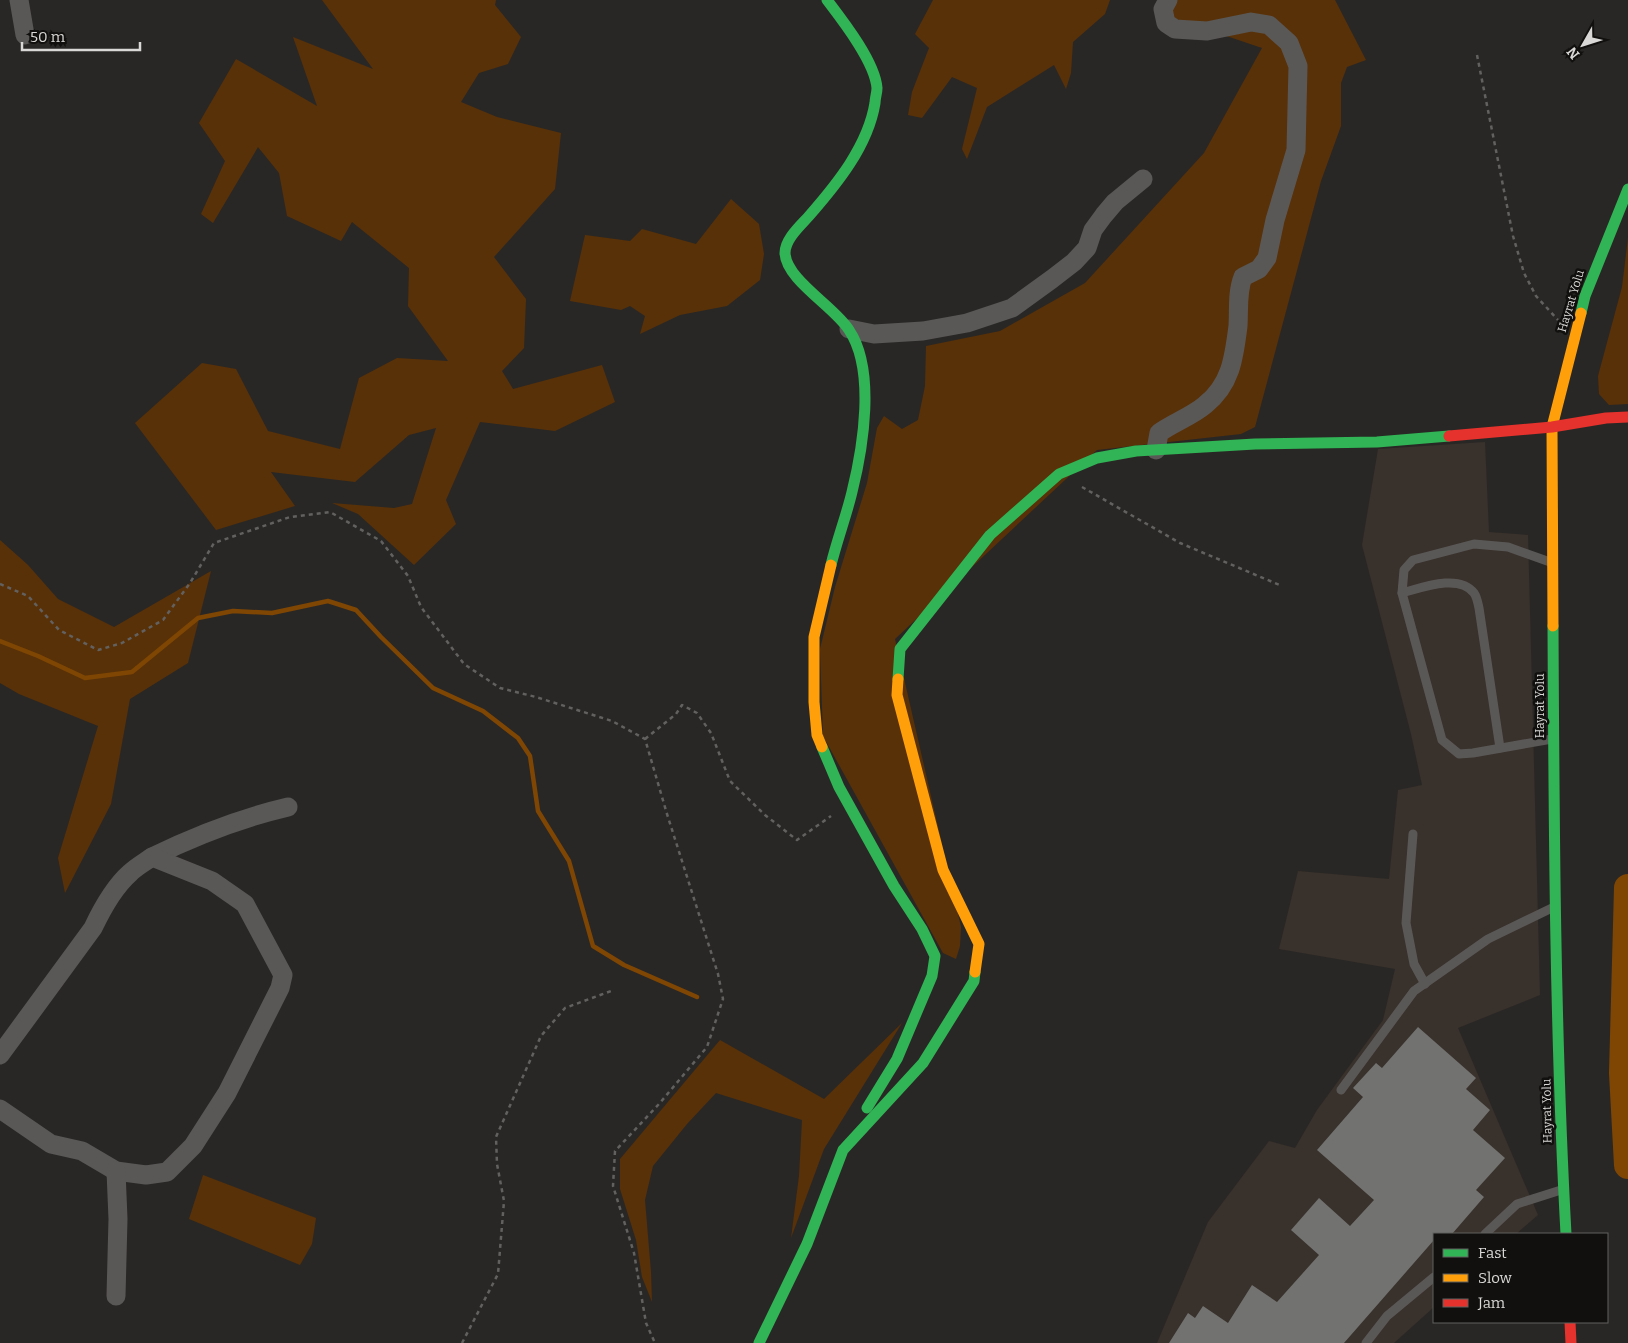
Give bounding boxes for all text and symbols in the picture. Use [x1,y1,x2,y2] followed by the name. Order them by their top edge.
[22,20,140,52] scale bar
[1558,20,1608,70] north arrow
[30,28,66,46] text: 50 m
[1563,43,1583,62] text: N
[1555,268,1587,334] street label: Hayrat Yolu
[1533,673,1547,738] street label: Hayrat Yolu
[1539,1078,1555,1143] street label: Hayrat Yolu
[1433,1233,1608,1323] legend
[1478,1244,1507,1262] text: Fast
[1478,1269,1513,1287] text: Slow
[1477,1294,1506,1312] text: Jam

